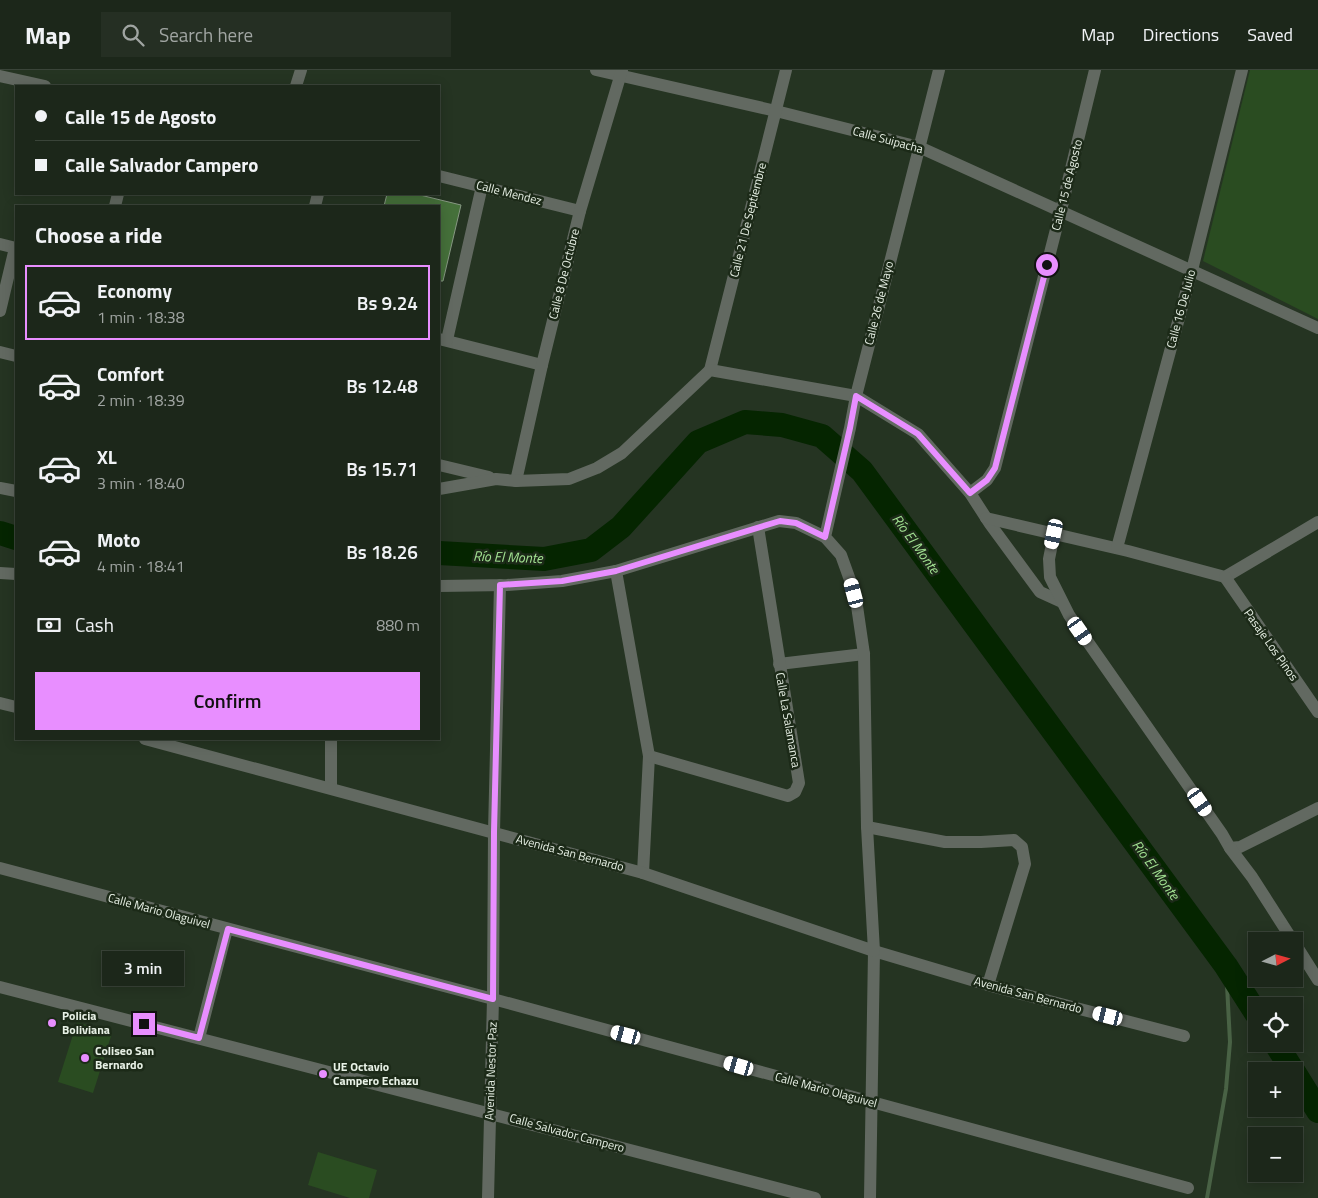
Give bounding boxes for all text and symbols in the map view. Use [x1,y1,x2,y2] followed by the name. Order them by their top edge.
[101,12,451,57] search box
[25,17,71,53] text: Map
[159,20,253,49] text: Search here
[119,21,147,49] icon: search
[1081,21,1115,48] text: Map
[1143,21,1219,48] text: Directions
[1247,21,1293,48] text: Saved
[65,102,216,131] text: Calle 15 de Agosto
[851,121,926,158] street label: Calle Suipacha
[1046,137,1087,233] street label: Calle 15 de Agosto
[65,150,258,179] text: Calle Salvador Campero
[724,161,771,279] street label: Calle 21 De Septiembre
[474,175,544,210] street label: Calle Mendez
[35,218,162,252] text: Choose a ride
[543,227,584,321] street label: Calle 8 De Octubre
[1036,254,1058,276] route start
[859,259,898,347] street label: Calle 26 de Mayo
[1161,267,1200,350] street label: Calle 16 De Julio
[97,276,172,305] text: Economy
[37,280,82,325] icon: car
[357,288,418,317] text: Bs 9.24
[97,305,185,329] text: 1 min · 18:38
[97,359,164,388] text: Comfort
[37,363,82,408] icon: car
[346,371,418,400] text: Bs 12.48
[97,388,185,412] text: 2 min · 18:39
[97,442,117,471] text: XL
[37,446,82,491] icon: car
[346,454,418,483] text: Bs 15.71
[97,471,185,495] text: 3 min · 18:40
[887,509,946,579] water label: Río El Monte
[1043,518,1064,550] car
[97,525,140,554] text: Moto
[37,529,82,574] icon: car
[346,537,418,566] text: Bs 18.26
[473,545,545,568] water label: Río El Monte
[97,554,185,578] text: 4 min · 18:41
[842,577,865,609] car
[1239,605,1304,685] street label: Pasaje Los Pinos
[75,610,114,639] text: Cash
[35,611,63,639] icon: cash
[376,613,420,637] text: 880 m
[1065,614,1094,648] car
[771,671,806,769] street label: Calle La Salamanca
[35,672,420,730] button: Confirm
[1185,785,1214,819] car
[514,829,626,876] street label: Avenida San Bernardo
[1127,835,1186,905] water label: Río El Monte
[106,888,212,933] street label: Calle Mario Olaguivel
[1248,932,1302,988] north arrow
[1248,932,1303,1182] map controls
[103,952,185,986] callout: 3 min
[124,956,162,980] text: 3 min
[972,971,1084,1018] street label: Avenida San Bernardo
[1248,997,1303,1052] button: locate
[1091,1005,1124,1027] car
[62,1006,110,1039] place label: Policia Boliviana
[133,1013,155,1035] route end
[46,1017,58,1029] marker: Policia Boliviana
[479,1022,502,1120] street label: Avenida Nestor Paz
[609,1024,642,1046] car
[95,1041,154,1074] place label: Coliseo San Bernardo
[79,1052,91,1064] marker: Coliseo San Bernardo
[722,1055,755,1077] car
[333,1057,419,1090] place label: UE Octavio Campero Echazu
[1248,1062,1303,1117] button: +
[773,1067,879,1112] street label: Calle Mario Olaguivel
[317,1068,329,1080] marker: UE Octavio Campero Echazu
[507,1108,627,1157] street label: Calle Salvador Campero
[1248,1127,1303,1182] button: −

